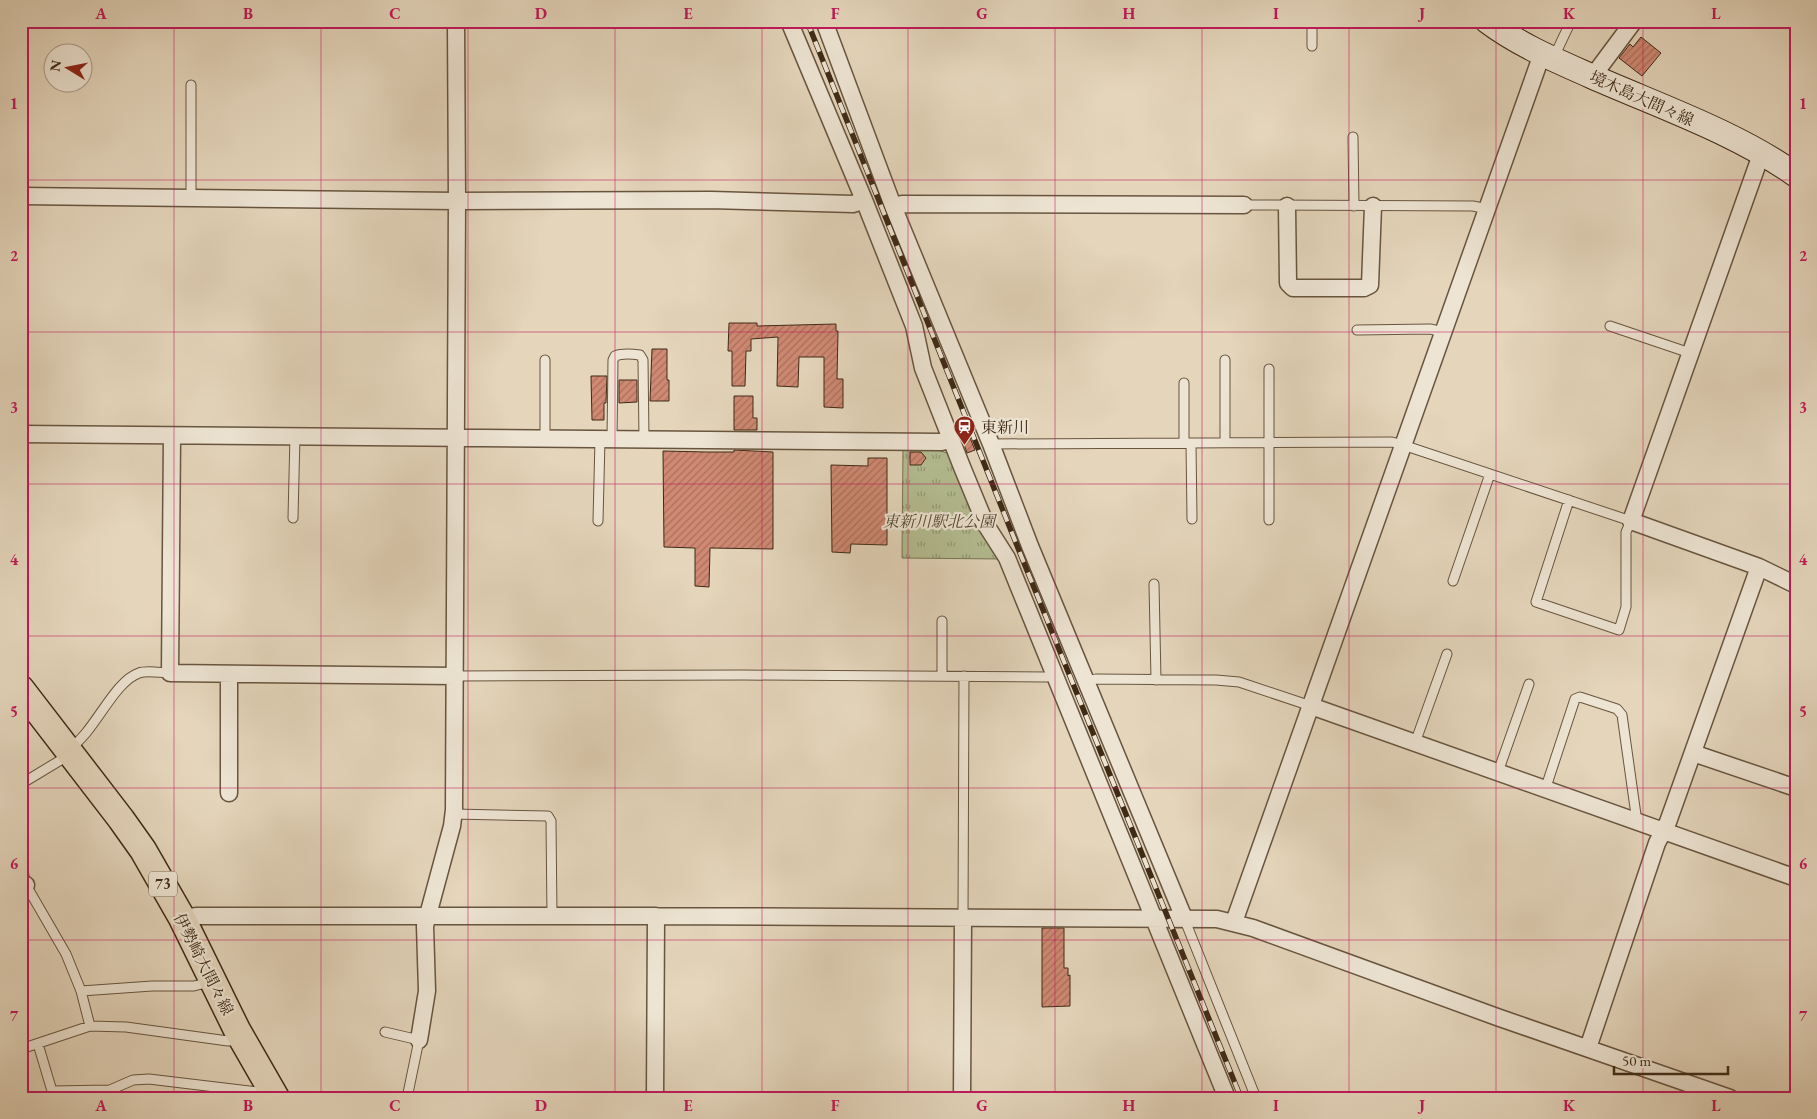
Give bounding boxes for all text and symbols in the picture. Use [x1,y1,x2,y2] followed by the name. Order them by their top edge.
[94,3,107,24] text: A
[243,3,253,24] text: B
[389,3,401,24] text: C
[535,3,547,24] text: D
[683,3,693,24] text: E
[831,3,840,24] text: F
[976,3,988,24] text: G
[1123,3,1136,24] text: H
[1273,3,1279,24] text: I
[1417,3,1425,24] text: J
[1563,3,1576,24] text: K
[1711,3,1721,24] text: L
[42,42,92,92] north arrow
[45,58,65,73] text: N
[1586,66,1697,131] street label: 境木島大間々線
[10,93,18,114] text: 1
[1799,93,1807,114] text: 1
[10,245,19,266] text: 2
[1799,245,1808,266] text: 2
[10,397,18,418] text: 3
[1799,397,1807,418] text: 3
[953,415,977,446] station icon: 東新川
[981,417,1029,438] place label: 東新川
[883,511,998,532] park label: 東新川駅北公園
[10,549,19,570] text: 4
[1799,549,1808,570] text: 4
[10,701,18,722] text: 5
[1799,701,1807,722] text: 5
[10,853,19,874] text: 6
[1799,853,1808,874] text: 6
[149,872,177,896] road number: 73
[169,910,238,1019] street label: 伊勢崎大間々線
[10,1005,19,1026] text: 7
[1799,1005,1808,1026] text: 7
[1614,1044,1728,1076] scale bar
[1622,1051,1651,1070] text: 50 m
[94,1095,107,1116] text: A
[243,1095,253,1116] text: B
[389,1095,401,1116] text: C
[535,1095,547,1116] text: D
[683,1095,693,1116] text: E
[831,1095,840,1116] text: F
[976,1095,988,1116] text: G
[1123,1095,1136,1116] text: H
[1273,1095,1279,1116] text: I
[1417,1095,1425,1116] text: J
[1563,1095,1576,1116] text: K
[1711,1095,1721,1116] text: L

